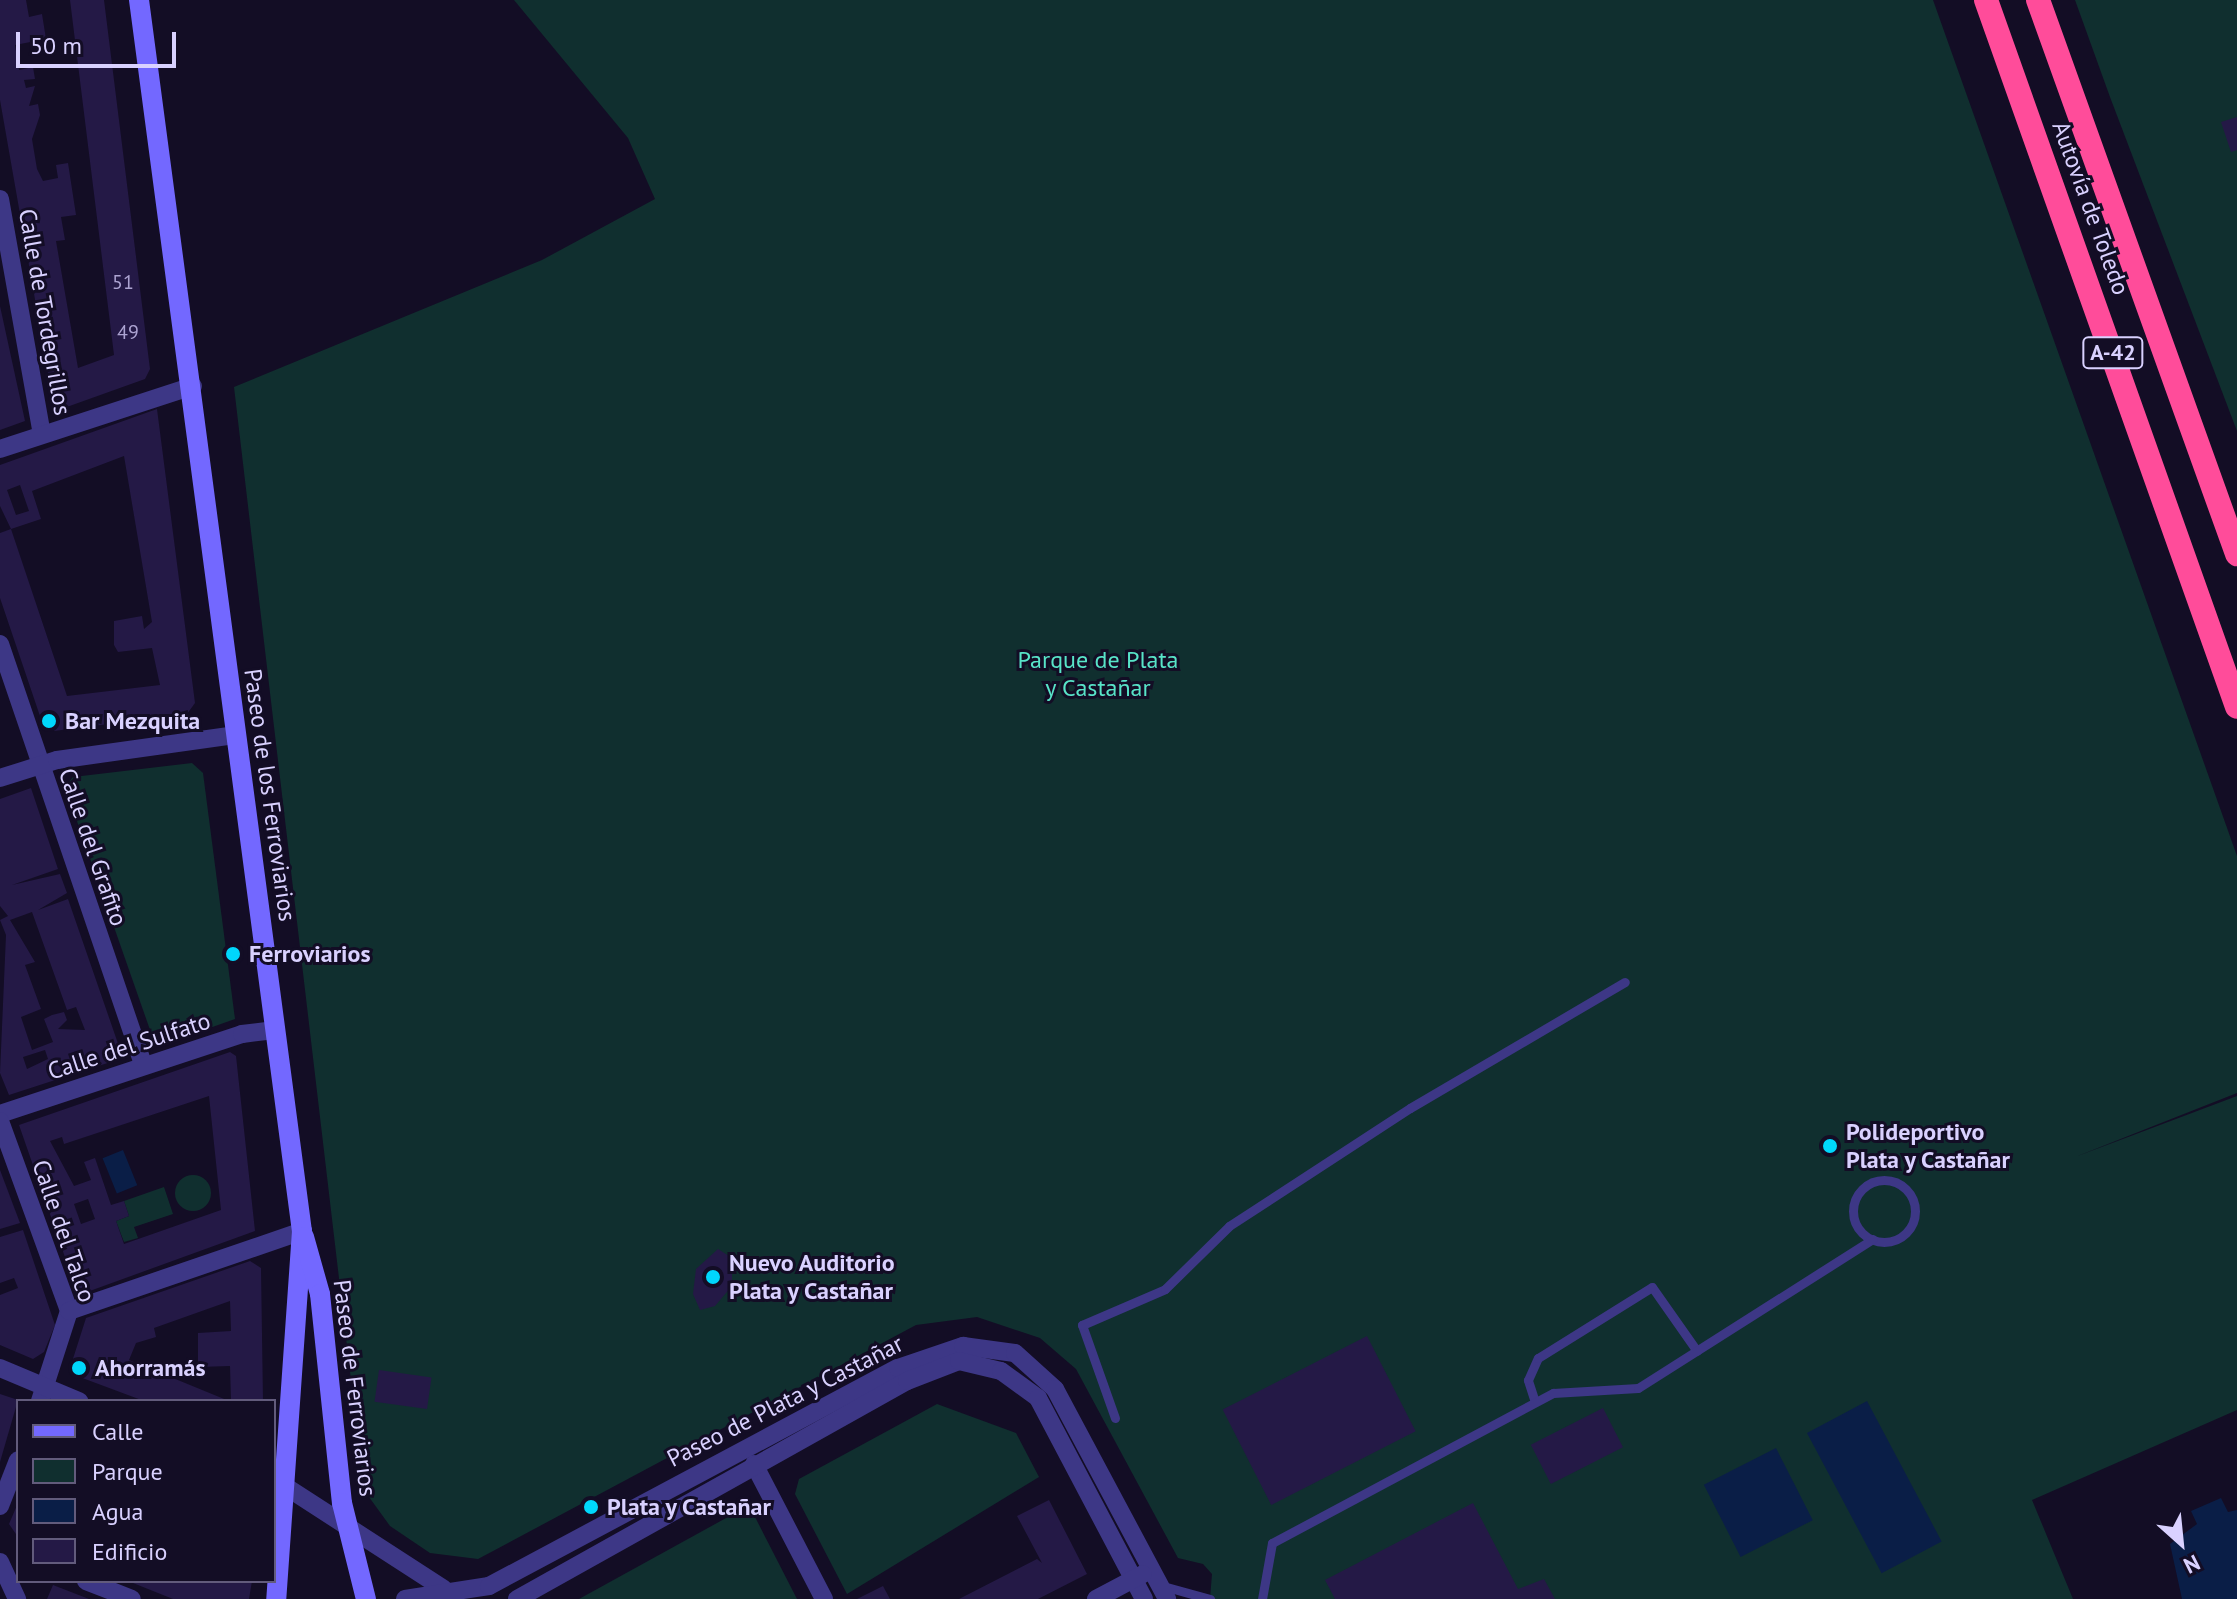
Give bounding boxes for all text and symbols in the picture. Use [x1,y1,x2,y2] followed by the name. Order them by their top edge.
[20,16,180,66] scale bar
[30,30,82,61] text: 50 m
[2046,117,2136,299] street label: Autovía de Toledo
[13,206,77,418] street label: Calle de Tordegrillos
[112,270,134,294] house number: 51
[117,320,139,344] house number: 49
[2081,335,2145,371] road number: A-42
[1018,646,1178,702] park label: Parque de Plata y Castañar
[238,667,302,923] street label: Paseo de los Ferroviarios
[65,707,200,735] place label: Bar Mezquita
[40,712,58,730] marker: Bar Mezquita
[53,764,133,930] street label: Calle del Grafito
[249,940,371,968] place label: Ferroviarios
[224,945,242,963] marker: Ferroviarios
[44,1006,214,1086] street label: Calle del Sulfato
[1846,1118,2011,1174] place label: Polideportivo Plata y Castañar
[1821,1137,1839,1155] marker: Polideportivo Plata y Castañar
[26,1156,102,1306] street label: Calle del Talco
[729,1249,896,1305] place label: Nuevo Auditorio Plata y Castañar
[704,1268,722,1286] marker: Nuevo Auditorio Plata y Castañar
[327,1278,383,1498] street label: Paseo de Ferroviarios
[662,1329,908,1473] street label: Paseo de Plata y Castañar
[95,1354,206,1382] place label: Ahorramás
[70,1359,88,1377] marker: Ahorramás
[16,1399,276,1583] legend
[92,1416,143,1447] text: Calle
[92,1456,163,1487] text: Parque
[607,1493,772,1521] place label: Plata y Castañar
[92,1496,143,1527] text: Agua
[582,1498,600,1516] marker: Plata y Castañar
[2141,1503,2221,1583] north arrow
[92,1536,167,1567] text: Edificio
[2179,1549,2205,1580] text: N

